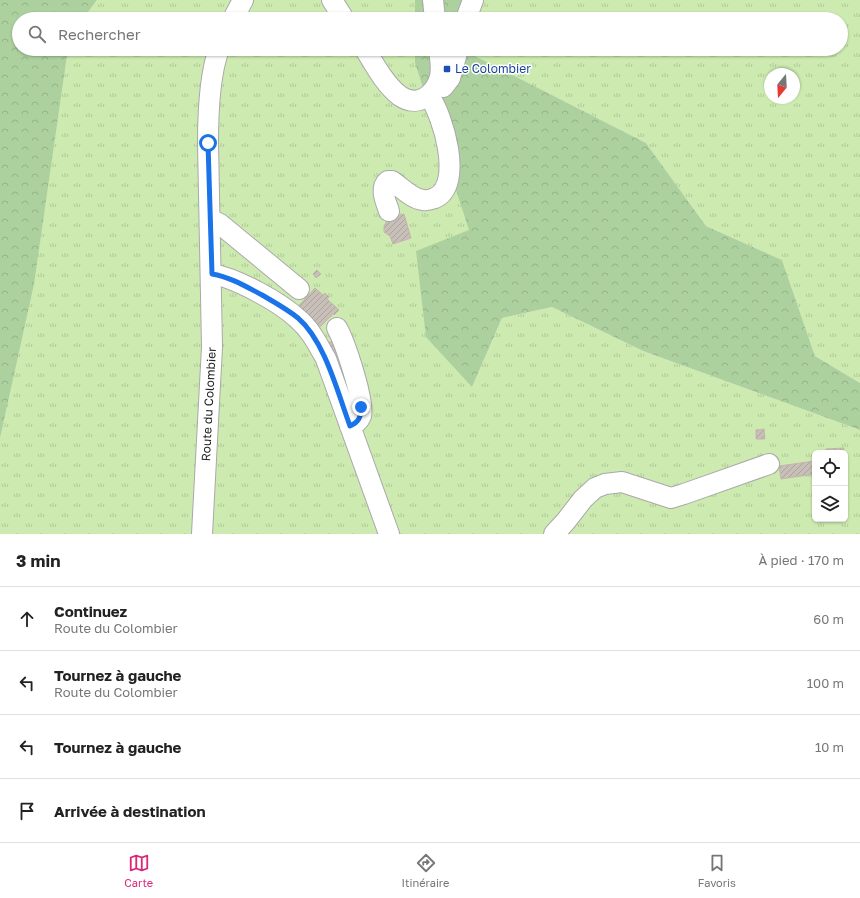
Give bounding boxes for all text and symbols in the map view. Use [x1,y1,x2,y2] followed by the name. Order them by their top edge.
[12,12,848,56] search box
[26,23,48,45] icon: search
[58,25,141,43] text: Rechercher
[455,61,531,76] place label: Le Colombier
[442,64,452,74] marker: Le Colombier
[764,68,800,104] north arrow
[199,134,217,152] route start
[198,346,219,462] street label: Route du Colombier
[352,398,370,416] route end
[812,450,848,522] map controls
[812,450,848,486] button: locate
[812,486,848,522] button: layers
[16,550,60,571] text: 3 min
[759,552,844,568] text: À pied · 170 m
[54,602,127,620] text: Continuez
[16,608,38,630] icon: ahead
[813,611,844,627] text: 60 m
[54,620,178,636] text: Route du Colombier
[54,666,181,684] text: Tournez à gauche
[16,672,38,694] icon: left
[807,675,844,691] text: 100 m
[54,684,178,700] text: Route du Colombier
[16,736,38,758] icon: left
[54,738,181,756] text: Tournez à gauche
[815,739,844,755] text: 10 m
[16,800,38,822] icon: arrive
[54,802,206,820] text: Arrivée à destination
[124,852,153,889] tab: Carte
[402,852,449,889] tab: Itinéraire
[698,852,736,889] tab: Favoris

